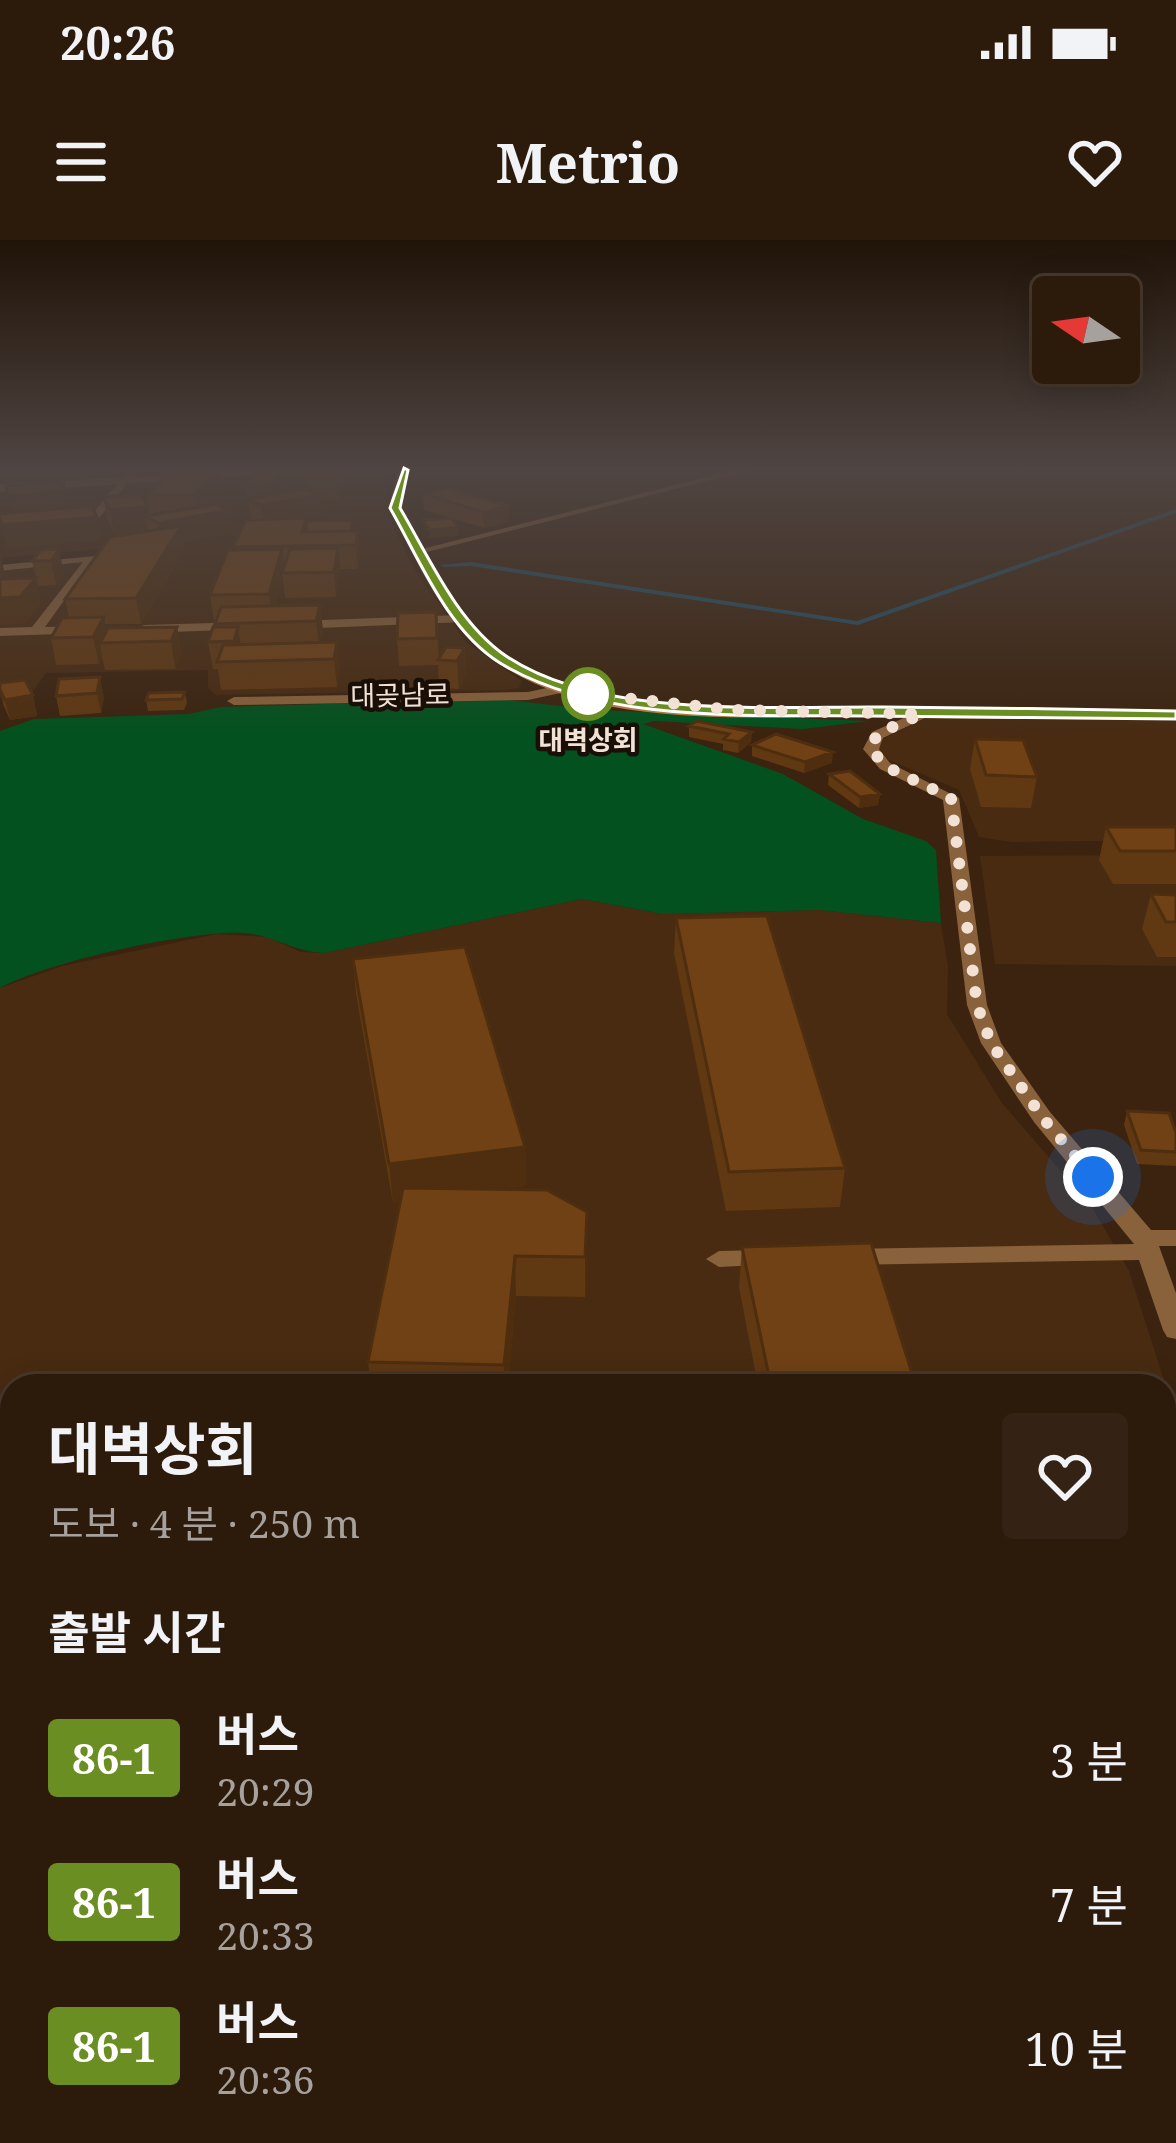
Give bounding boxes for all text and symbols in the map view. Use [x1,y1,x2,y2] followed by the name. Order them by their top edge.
[60,12,175,73] text: 20:26
[496,125,680,199] text: Metrio
[48,129,114,195] icon: menu
[1062,129,1128,195] icon: heart
[1032,276,1140,384] north arrow
[1032,276,1140,384] map controls
[563,669,613,719] marker: 대벽상회
[350,675,450,714] street label: 대곶남로
[538,721,638,758] place label: 대벽상회
[1063,1147,1123,1207] your location
[48,1409,258,1487] text: 대벽상회
[1002,1413,1128,1539] button: heart
[48,1496,360,1549] text: 도보 · 4 분 · 250 m
[48,1601,225,1662] text: 출발 시간
[216,1703,299,1764] text: 버스
[72,1729,156,1786] text: 86-1
[1050,1730,1128,1791] text: 3 분
[216,1764,315,1817] text: 20:29
[216,1847,299,1908] text: 버스
[72,1873,156,1930] text: 86-1
[1050,1874,1128,1935] text: 7 분
[216,1908,315,1961] text: 20:33
[216,1991,299,2052] text: 버스
[72,2017,156,2074] text: 86-1
[1025,2018,1128,2079] text: 10 분
[216,2052,315,2105] text: 20:36

